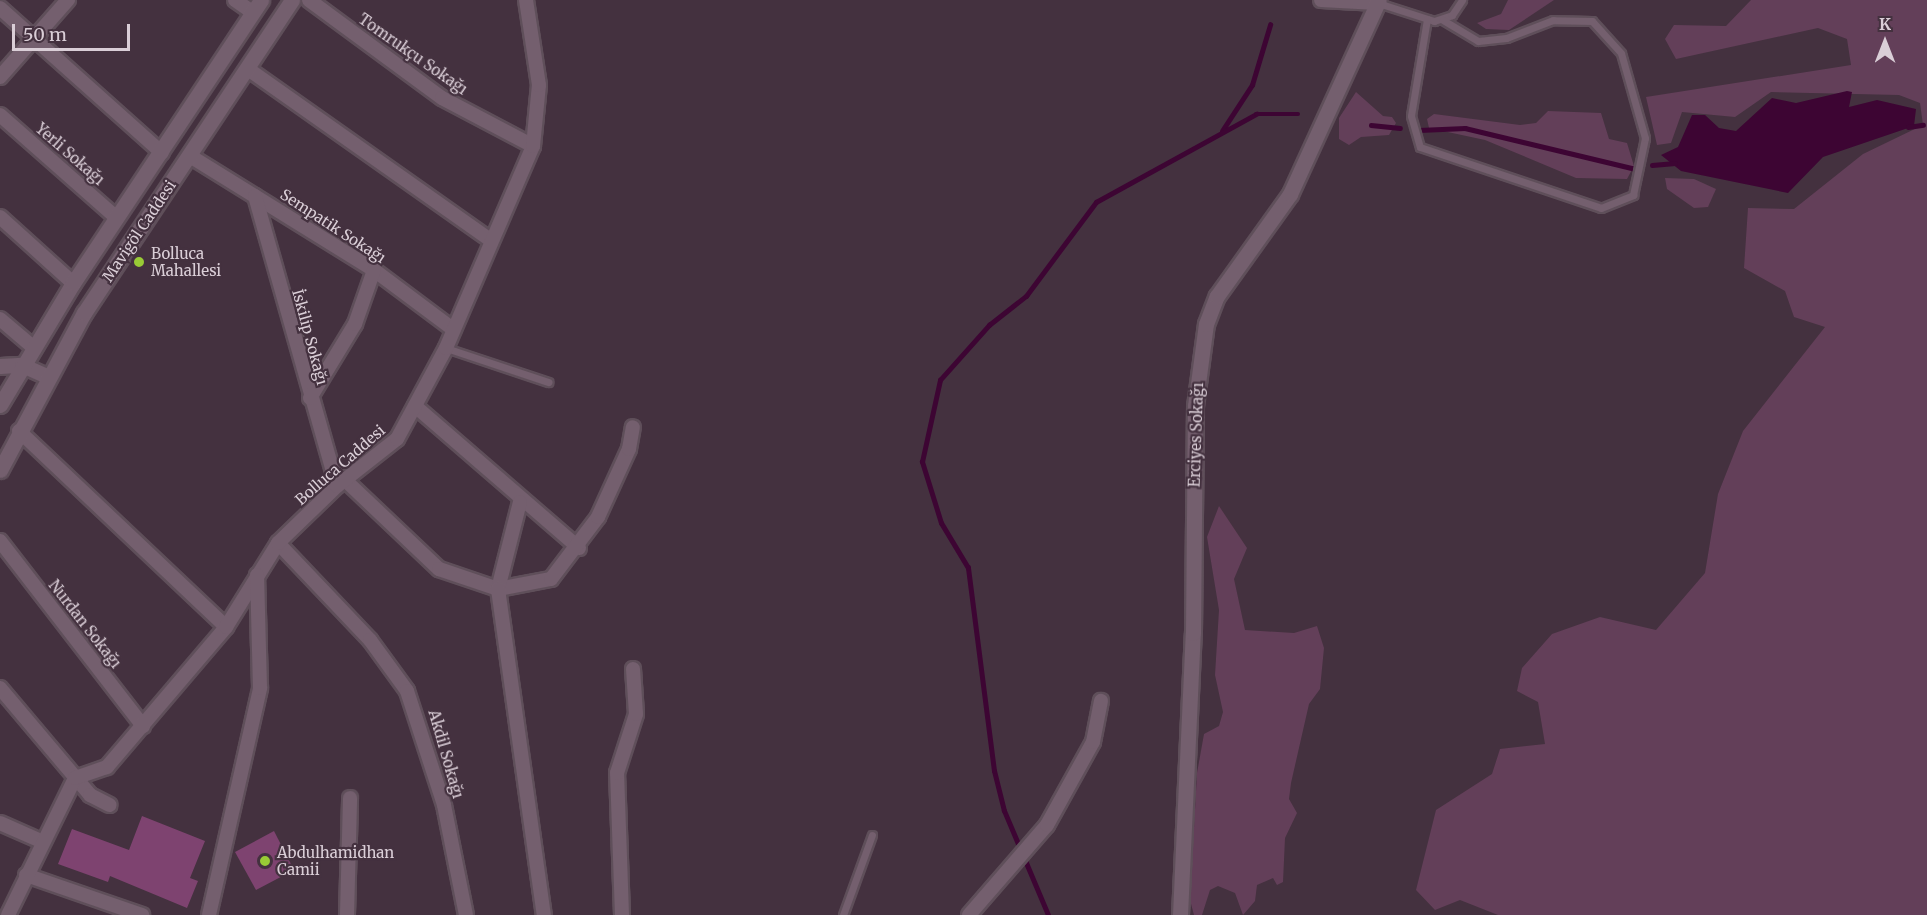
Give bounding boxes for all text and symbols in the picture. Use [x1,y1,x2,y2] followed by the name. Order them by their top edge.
[355,10,471,98] street label: Tomrukçu Sokağı
[15,12,134,50] scale bar
[1855,12,1915,72] north arrow
[1879,14,1891,34] text: K
[23,23,67,46] text: 50 m
[32,119,108,189] street label: Yerli Sokağı
[99,177,179,285] street label: Mavigöl Caddesi
[277,185,389,267] street label: Sempatik Sokağı
[151,244,221,279] place label: Bolluca Mahallesi
[132,255,146,269] marker: Bolluca Mahallesi
[289,287,331,387] street label: İskilip Sokağı
[1185,382,1207,488] street label: Erciyes Sokağı
[291,421,389,509] street label: Bolluca Caddesi
[45,576,125,672] street label: Nurdan Sokağı
[425,708,467,800] street label: Akdil Sokağı
[277,843,394,878] place label: Abdulhamidhan Camii
[258,854,272,868] marker: Abdulhamidhan Camii

